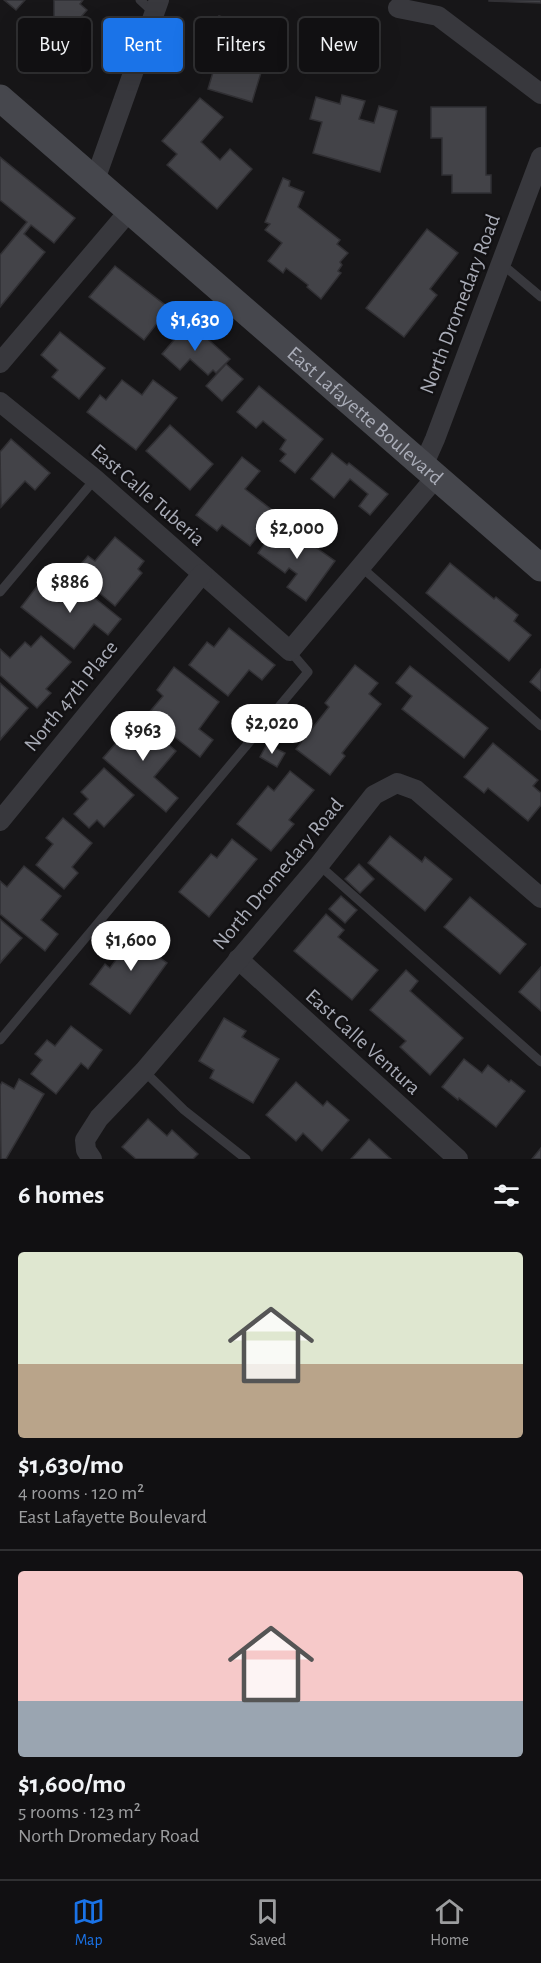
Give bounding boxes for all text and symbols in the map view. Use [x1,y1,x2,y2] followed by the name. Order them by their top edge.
[18,18,91,72] chip: Buy
[103,18,183,72] chip: Rent
[195,18,287,72] chip: Filters
[299,18,379,72] chip: New
[416,211,504,397] street label: North Dromedary Road
[146,301,244,352] pin: $1,630
[170,310,220,330] text: $1,630
[284,342,447,489] street label: East Lafayette Boulevard
[87,440,209,550] street label: East Calle Tuberia
[248,509,346,560] pin: $2,000
[270,518,324,538] text: $2,000
[34,563,106,614] pin: $886
[51,572,89,592] text: $886
[20,637,122,755] street label: North 47th Place
[223,704,321,755] pin: $2,020
[107,711,179,762] pin: $963
[245,713,299,733] text: $2,020
[125,720,161,740] text: $963
[209,794,347,954] street label: North Dromedary Road
[82,921,180,972] pin: $1,600
[105,930,157,950] text: $1,600
[302,985,425,1099] street label: East Calle Ventura
[490,1179,523,1212] icon: filters
[18,1182,104,1208] text: 6 homes
[217,1291,325,1399] icon: home
[18,1452,124,1478] text: $1,630/mo
[18,1483,144,1503] text: 4 rooms · 120 m²
[18,1507,207,1527] text: East Lafayette Boulevard
[217,1610,325,1718] icon: home
[18,1771,126,1797] text: $1,600/mo
[18,1802,141,1822] text: 5 rooms · 123 m²
[18,1826,199,1846] text: North Dromedary Road
[72,1895,105,1950] tab: Map
[249,1895,286,1950] tab: Saved
[430,1895,469,1950] tab: Home

